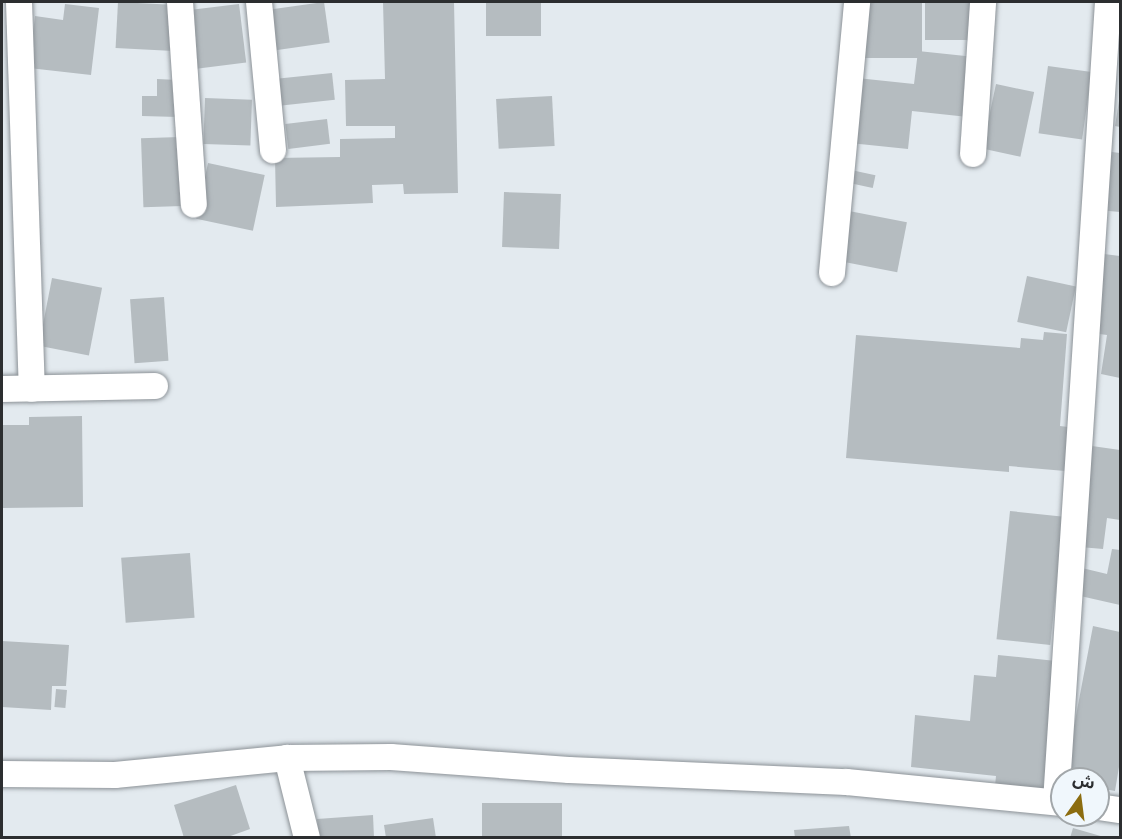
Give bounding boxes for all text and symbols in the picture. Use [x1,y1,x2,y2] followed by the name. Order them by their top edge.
[1050,767,1110,827] north arrow
[1071,770,1097,792] text: ش

